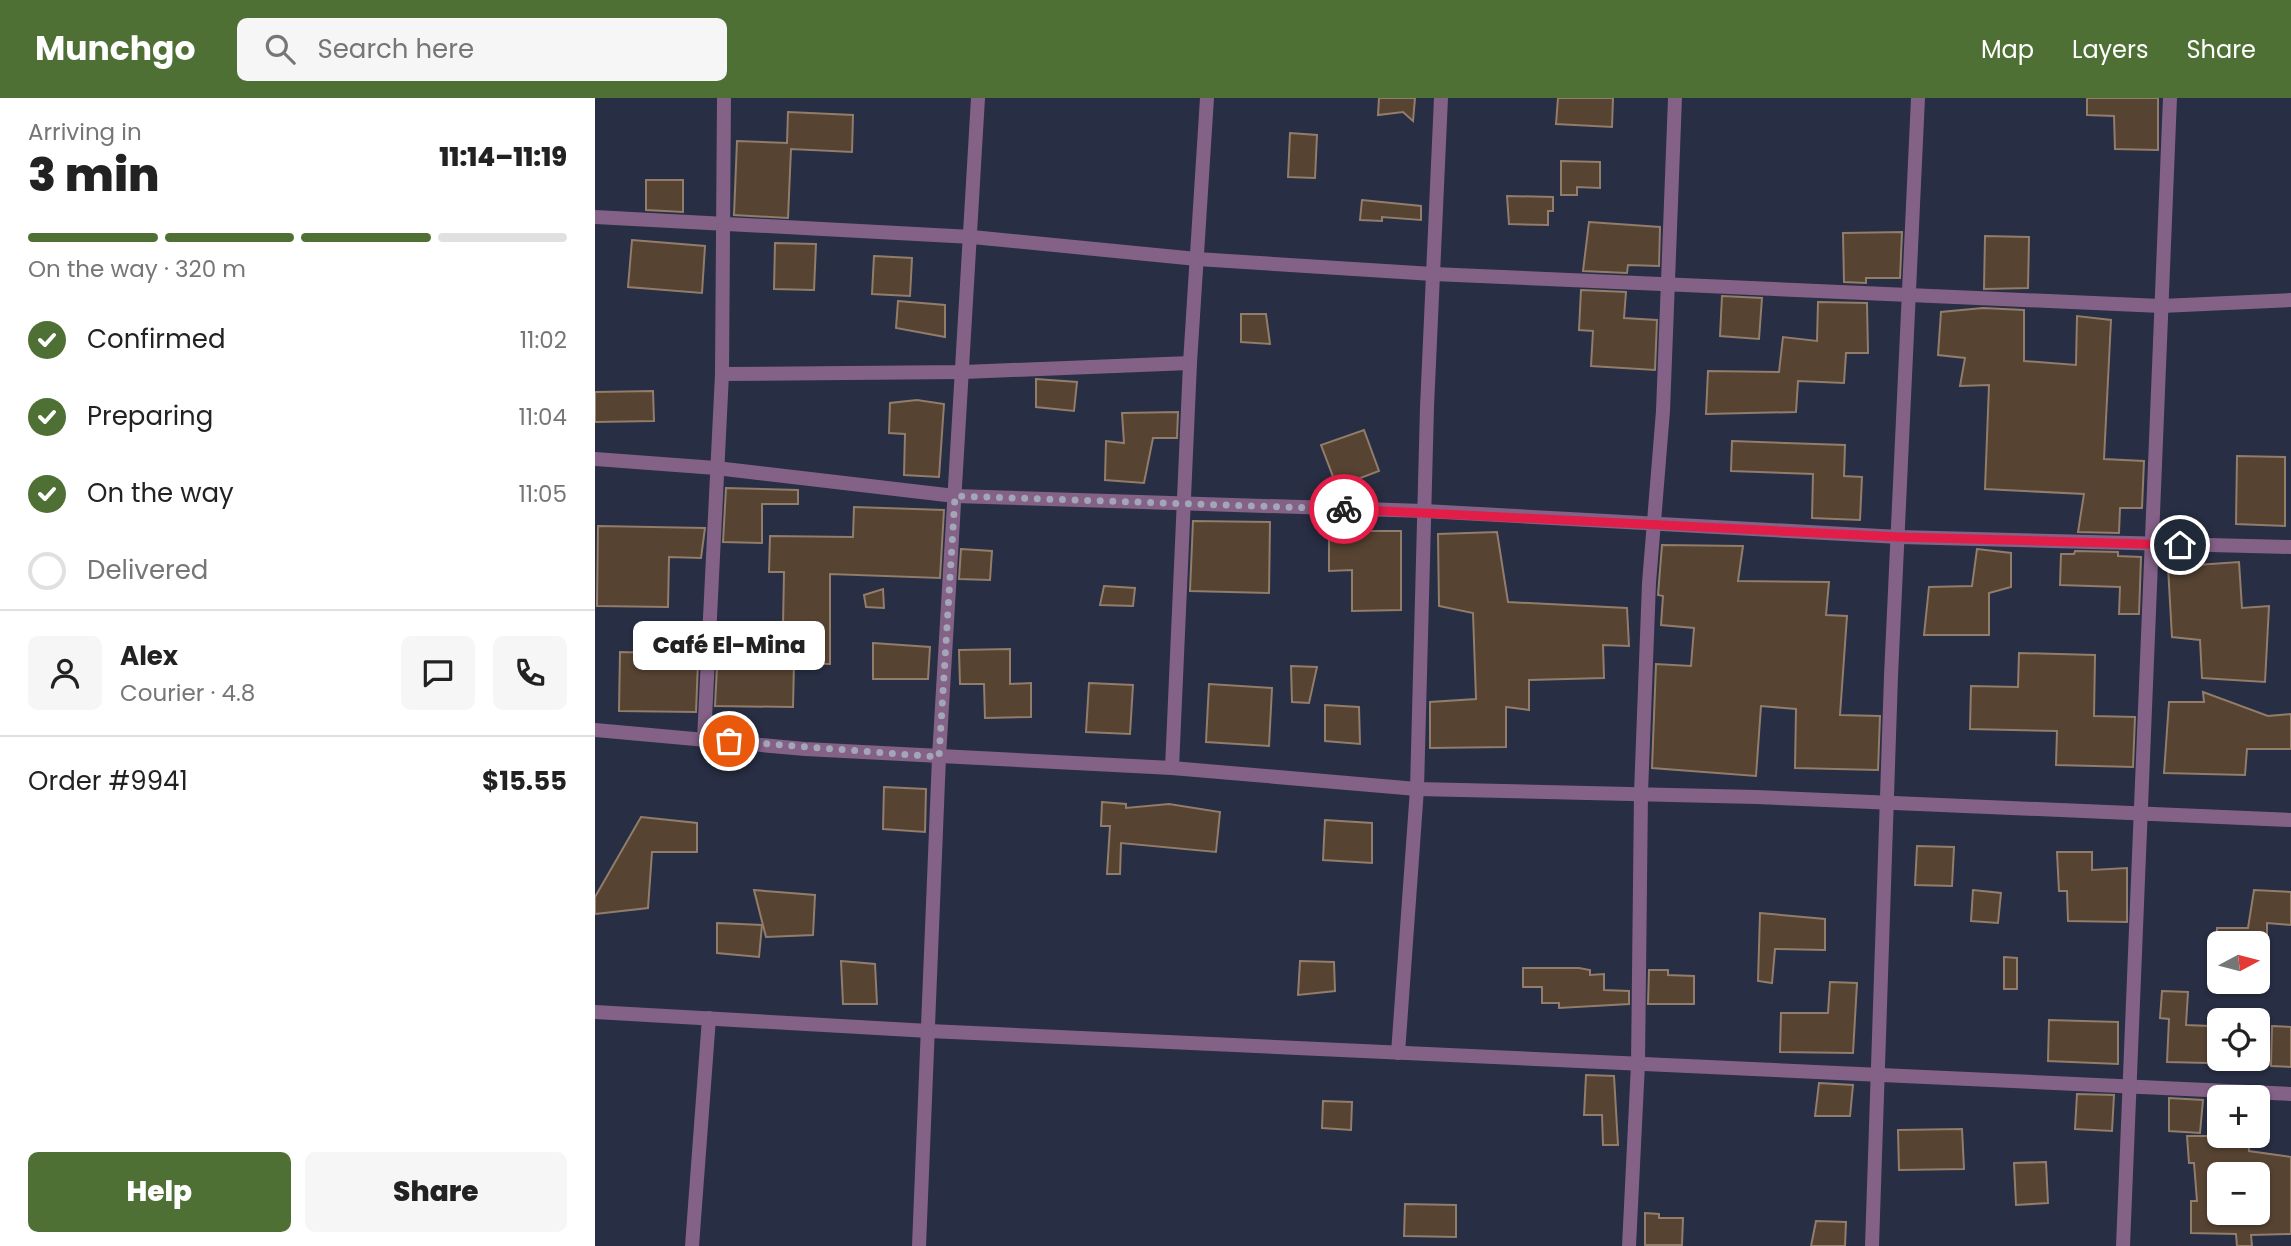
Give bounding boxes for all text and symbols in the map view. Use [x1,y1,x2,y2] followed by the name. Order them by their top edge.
[237,18,727,81] search box
[35,25,195,72] text: Munchgo
[261,30,299,68] icon: search
[317,31,474,67] text: Search here
[1981,33,2034,66] text: Map
[2072,33,2148,66] text: Layers
[2186,33,2256,66] text: Share
[28,116,142,148] text: Arriving in
[439,139,567,175] text: 11:14–11:19
[28,143,160,207] text: 3 min
[28,253,246,285] text: On the way · 320 m
[28,321,66,359] icon: check
[87,321,225,357] text: Confirmed
[520,324,567,356] text: 11:02
[28,398,66,436] icon: check
[87,398,213,434] text: Preparing
[518,401,567,433] text: 11:04
[1309,474,1379,544] courier
[28,475,66,513] icon: check
[87,475,234,511] text: On the way
[518,478,567,510] text: 11:05
[1325,490,1363,528] icon: bike
[2150,515,2210,575] pin
[2161,526,2199,564] icon: home
[87,552,208,588] text: Delivered
[633,622,825,671] callout: Café El-Mina
[652,629,806,661] text: Café El-Mina
[28,636,102,710] button: person
[401,636,475,710] button: chat
[493,636,567,710] button: phone
[120,638,178,674] text: Alex
[120,677,255,709] text: Courier · 4.8
[699,711,759,771] pin
[710,722,748,760] icon: bag
[28,763,188,799] text: Order #9941
[482,763,567,799] text: $15.55
[2207,931,2270,994] north arrow
[2207,931,2270,1225] map controls
[2207,1008,2270,1071] button: locate
[2207,1085,2270,1148] button: +
[28,1152,291,1232] button: Help
[305,1152,567,1232] button: Share
[2207,1162,2270,1225] button: −

